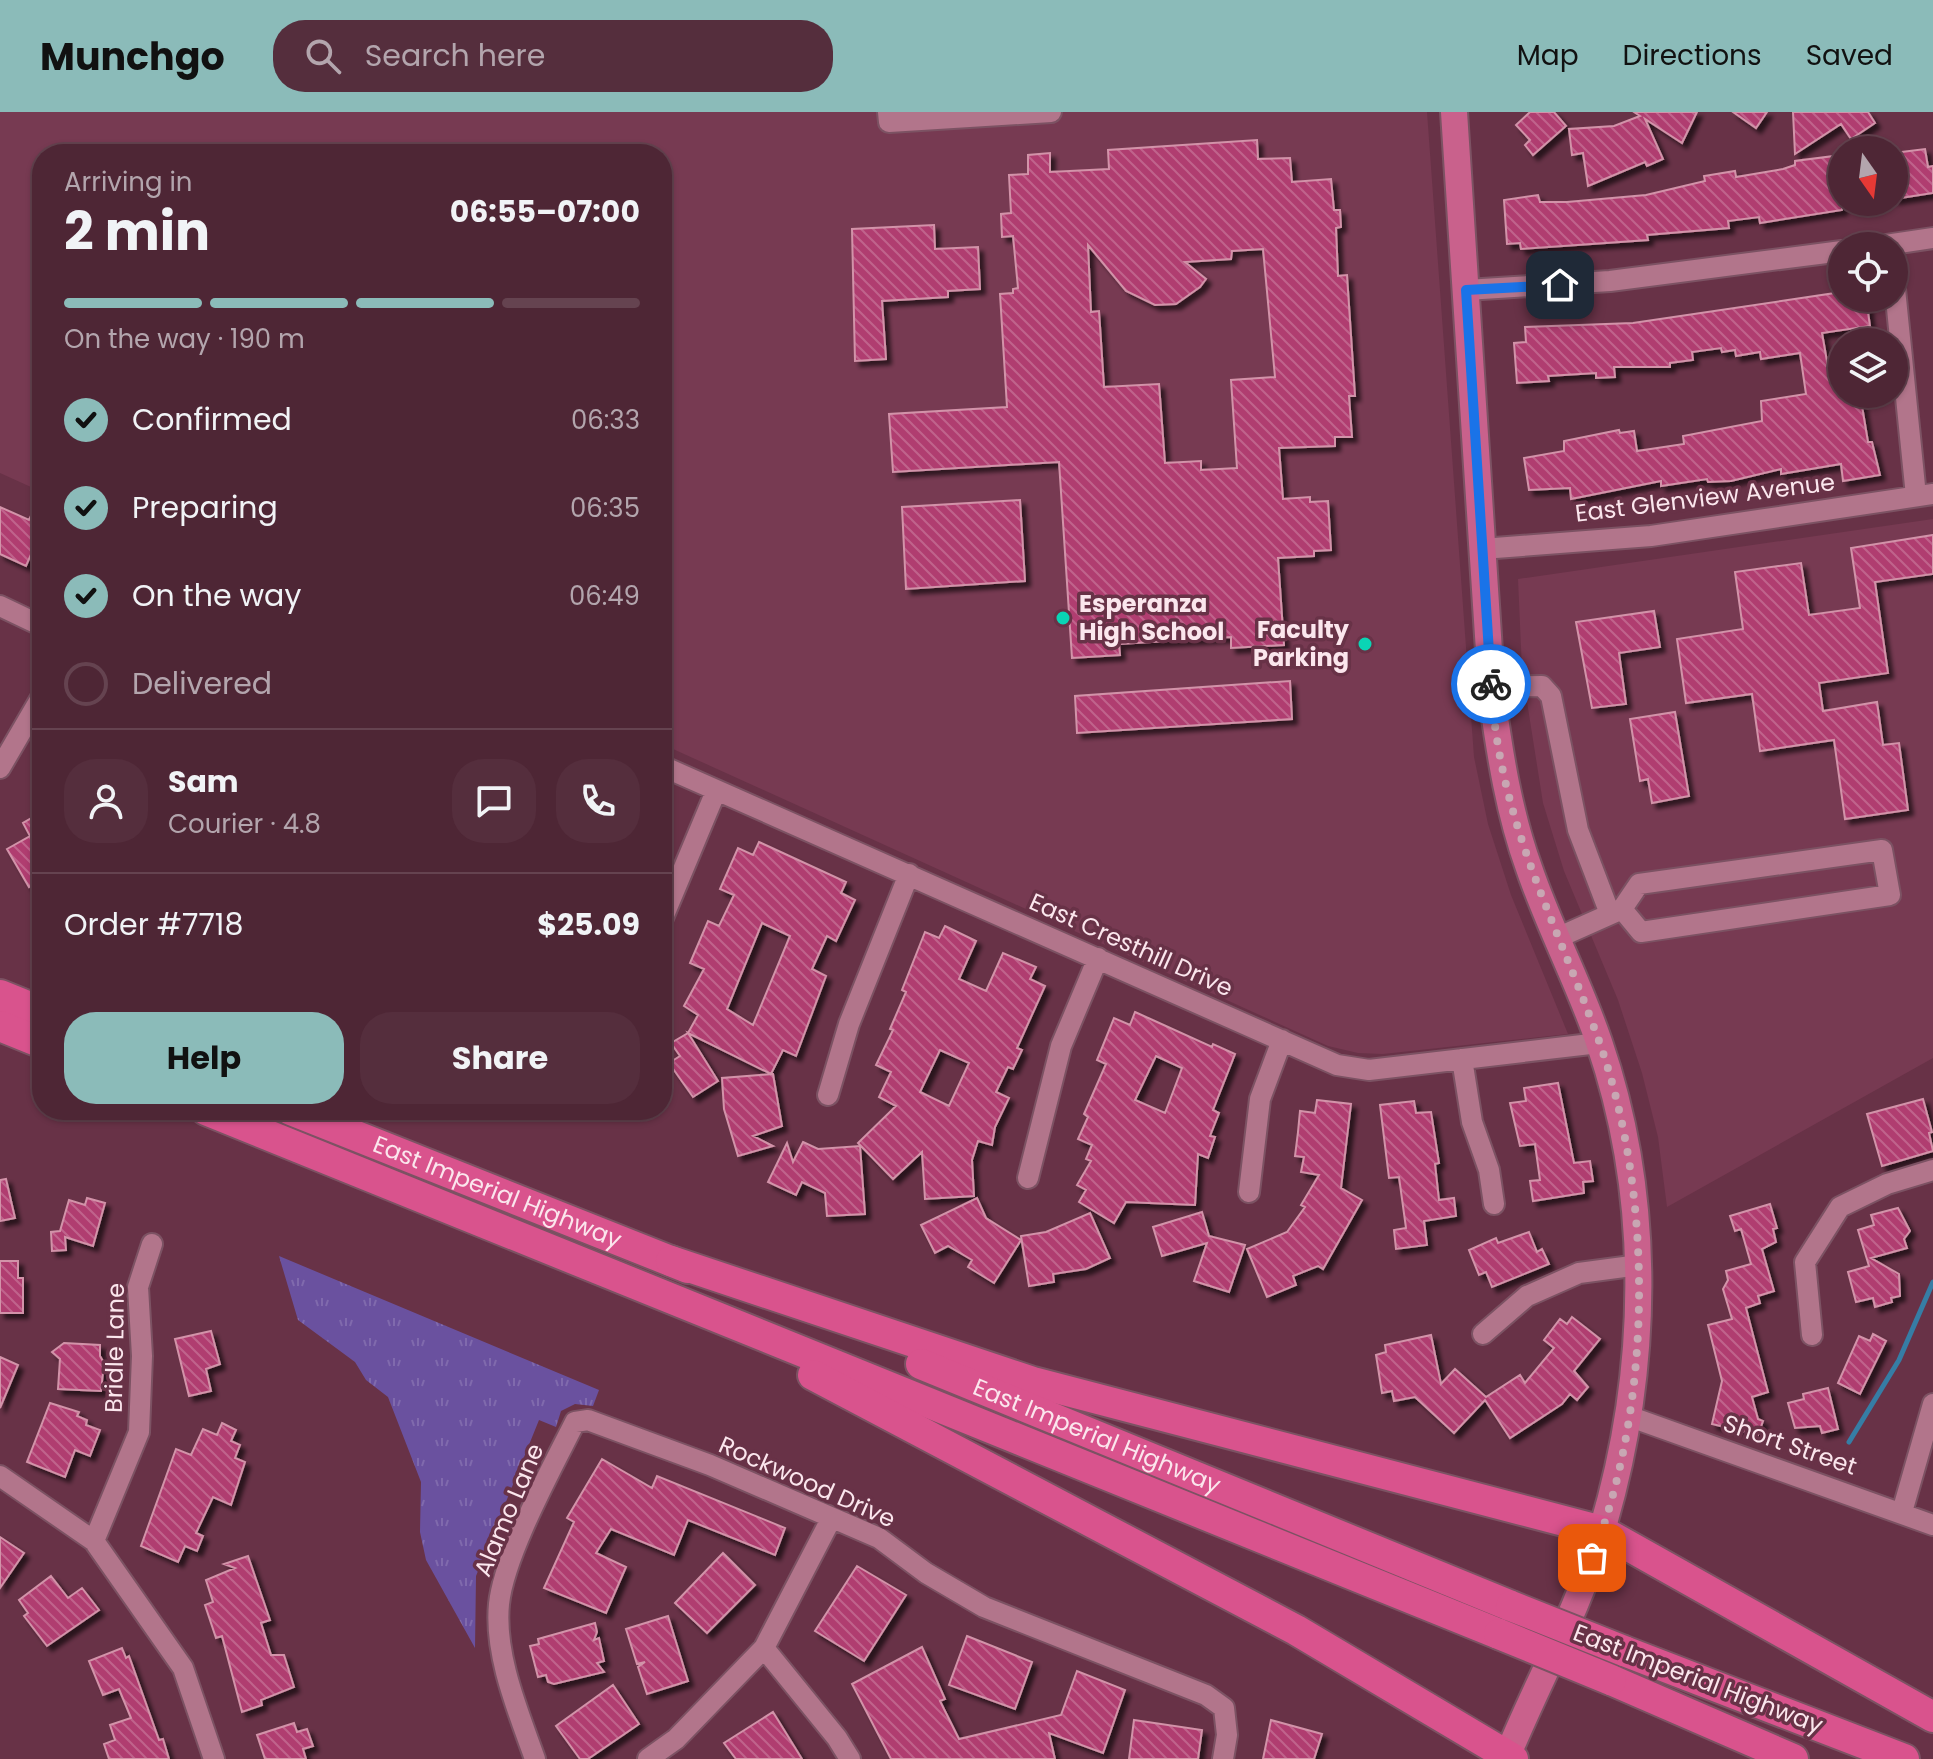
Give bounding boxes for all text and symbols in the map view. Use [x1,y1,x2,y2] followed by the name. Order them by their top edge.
[273,20,833,92] search box
[40,30,225,83] text: Munchgo
[301,34,345,78] icon: search
[365,34,545,77] text: Search here
[1517,36,1579,75] text: Map
[1623,36,1762,75] text: Directions
[1806,36,1893,75] text: Saved
[1828,136,1908,216] north arrow
[1828,136,1908,408] map controls
[64,164,193,200] text: Arriving in
[450,190,640,233] text: 06:55–07:00
[64,195,210,268] text: 2 min
[1828,232,1908,312] button: locate
[1526,251,1594,319] pin
[1538,263,1582,307] icon: home
[64,321,305,357] text: On the way · 190 m
[1828,328,1908,408] button: layers
[64,398,108,442] icon: check
[132,398,292,441] text: Confirmed
[571,402,640,438] text: 06:33
[1573,465,1837,530] street label: East Glenview Avenue
[64,486,108,530] icon: check
[132,486,278,529] text: Preparing
[570,490,640,526] text: 06:35
[64,574,108,618] icon: check
[132,574,301,617] text: On the way
[569,578,640,614] text: 06:49
[1079,587,1224,648] place label: Esperanza High School
[1054,609,1072,627] marker: Esperanza High School
[1253,613,1350,674] place label: Faculty Parking
[1356,635,1374,653] marker: Faculty Parking
[1451,644,1531,724] courier
[132,662,272,705] text: Delivered
[1469,662,1513,706] icon: bike
[64,759,148,843] button: person
[452,759,536,843] button: chat
[556,759,640,843] button: phone
[168,760,239,803] text: Sam
[168,806,321,842] text: Courier · 4.8
[1024,885,1238,1004] street label: East Cresthill Drive
[64,903,243,946] text: Order #7718
[537,903,640,946] text: $25.09
[64,1012,344,1104] button: Help
[360,1012,640,1104] button: Share
[368,1127,627,1256] street label: East Imperial Highway
[97,1283,132,1413] street label: Bridle Lane
[968,1370,1226,1501] street label: East Imperial Highway
[1719,1406,1861,1483] street label: Short Street
[714,1428,901,1535] street label: Rockwood Drive
[466,1438,551,1581] street label: Alamo Lane
[1558,1524,1626,1592] pin
[1570,1536,1614,1580] icon: bag
[1569,1616,1828,1742] street label: East Imperial Highway

